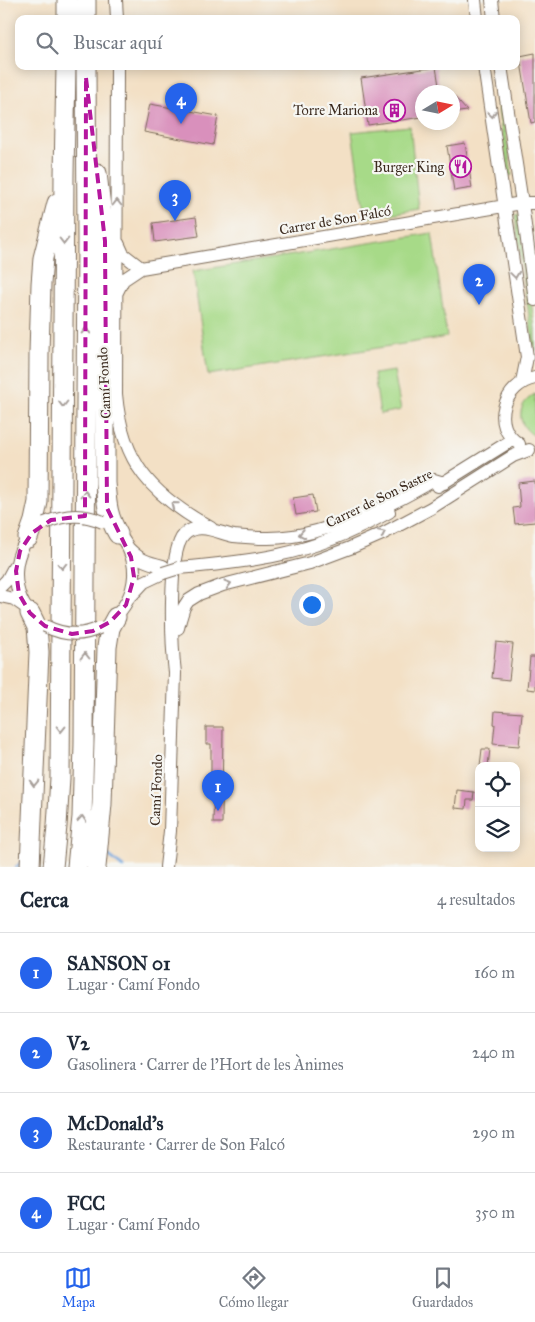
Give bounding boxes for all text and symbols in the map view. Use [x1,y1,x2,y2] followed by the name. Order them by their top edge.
[15,15,520,70] search box
[33,29,61,57] icon: search
[73,31,162,54] text: Buscar aquí
[165,83,197,124] pin: 4
[415,85,460,130] north arrow
[382,98,406,122] building icon: Torre Mariona
[293,102,378,119] place label: Torre Mariona
[486,110,496,119] one-way arrow
[448,155,472,179] restaurant icon: Burger King
[374,159,444,176] place label: Burger King
[159,180,191,221] pin: 3
[112,199,122,206] one-way arrow
[278,202,392,239] street label: Carrer de Son Falcó
[59,238,69,246] one-way arrow
[463,264,495,305] pin: 2
[510,271,520,280] one-way arrow
[81,327,91,334] one-way arrow
[94,347,115,419] street label: Camí Fondo
[58,400,68,408] one-way arrow
[323,465,436,532] street label: Carrer de Son Sastre
[80,489,90,497] one-way arrow
[170,502,179,511] one-way arrow
[297,528,306,538] one-way arrow
[377,529,386,539] one-way arrow
[57,563,67,571] one-way arrow
[224,579,233,590] one-way arrow
[299,592,325,618] your location
[79,652,90,660] one-way arrow
[56,726,66,733] one-way arrow
[147,754,166,826] street label: Camí Fondo
[475,762,520,852] map controls
[475,762,520,807] button: locate
[202,770,234,811] pin: 1
[28,779,39,787] one-way arrow
[475,807,520,852] button: layers
[76,814,87,822] one-way arrow
[20,887,69,913] text: Cerca
[437,890,515,909] text: 4 resultados
[67,952,170,975] text: SANSON 01
[33,963,39,982] text: 1
[474,963,515,982] text: 160 m
[67,975,200,994] text: Lugar · Camí Fondo
[67,1032,90,1055] text: V2
[32,1043,40,1062] text: 2
[472,1043,515,1062] text: 240 m
[67,1055,344,1074] text: Gasolinera · Carrer de l'Hort de les Ànimes
[67,1112,163,1135] text: McDonald's
[33,1123,39,1142] text: 3
[472,1123,515,1142] text: 290 m
[67,1135,285,1154] text: Restaurante · Carrer de Son Falcó
[67,1192,105,1215] text: FCC
[32,1203,40,1222] text: 4
[475,1203,515,1222] text: 350 m
[67,1215,200,1234] text: Lugar · Camí Fondo
[62,1264,95,1311] tab: Mapa
[219,1264,288,1311] tab: Cómo llegar
[412,1264,473,1311] tab: Guardados

